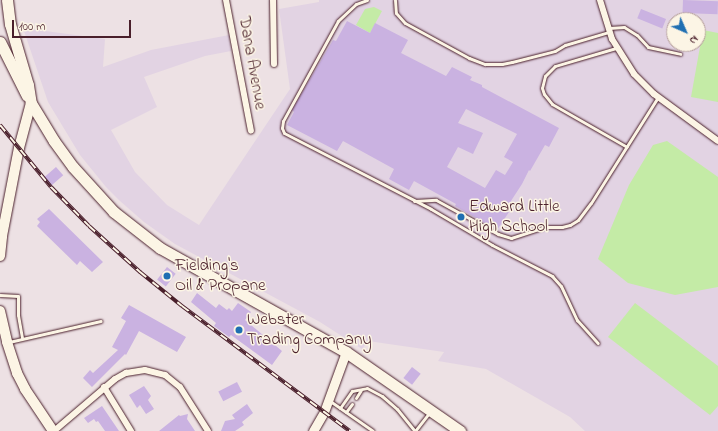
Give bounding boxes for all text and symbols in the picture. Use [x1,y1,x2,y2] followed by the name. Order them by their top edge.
[14,12,133,38] scale bar
[666,12,706,52] north arrow
[234,15,270,111] street label: Dana Avenue
[19,18,46,36] text: 100 m
[685,31,702,48] text: N
[469,197,560,237] place label: Edward Little High School
[456,212,466,222] marker: Edward Little High School
[175,256,266,296] place label: Fielding's Oil & Propane
[162,271,172,281] marker: Fielding's Oil & Propane
[247,310,372,350] place label: Webster Trading Company
[234,325,244,335] marker: Webster Trading Company

